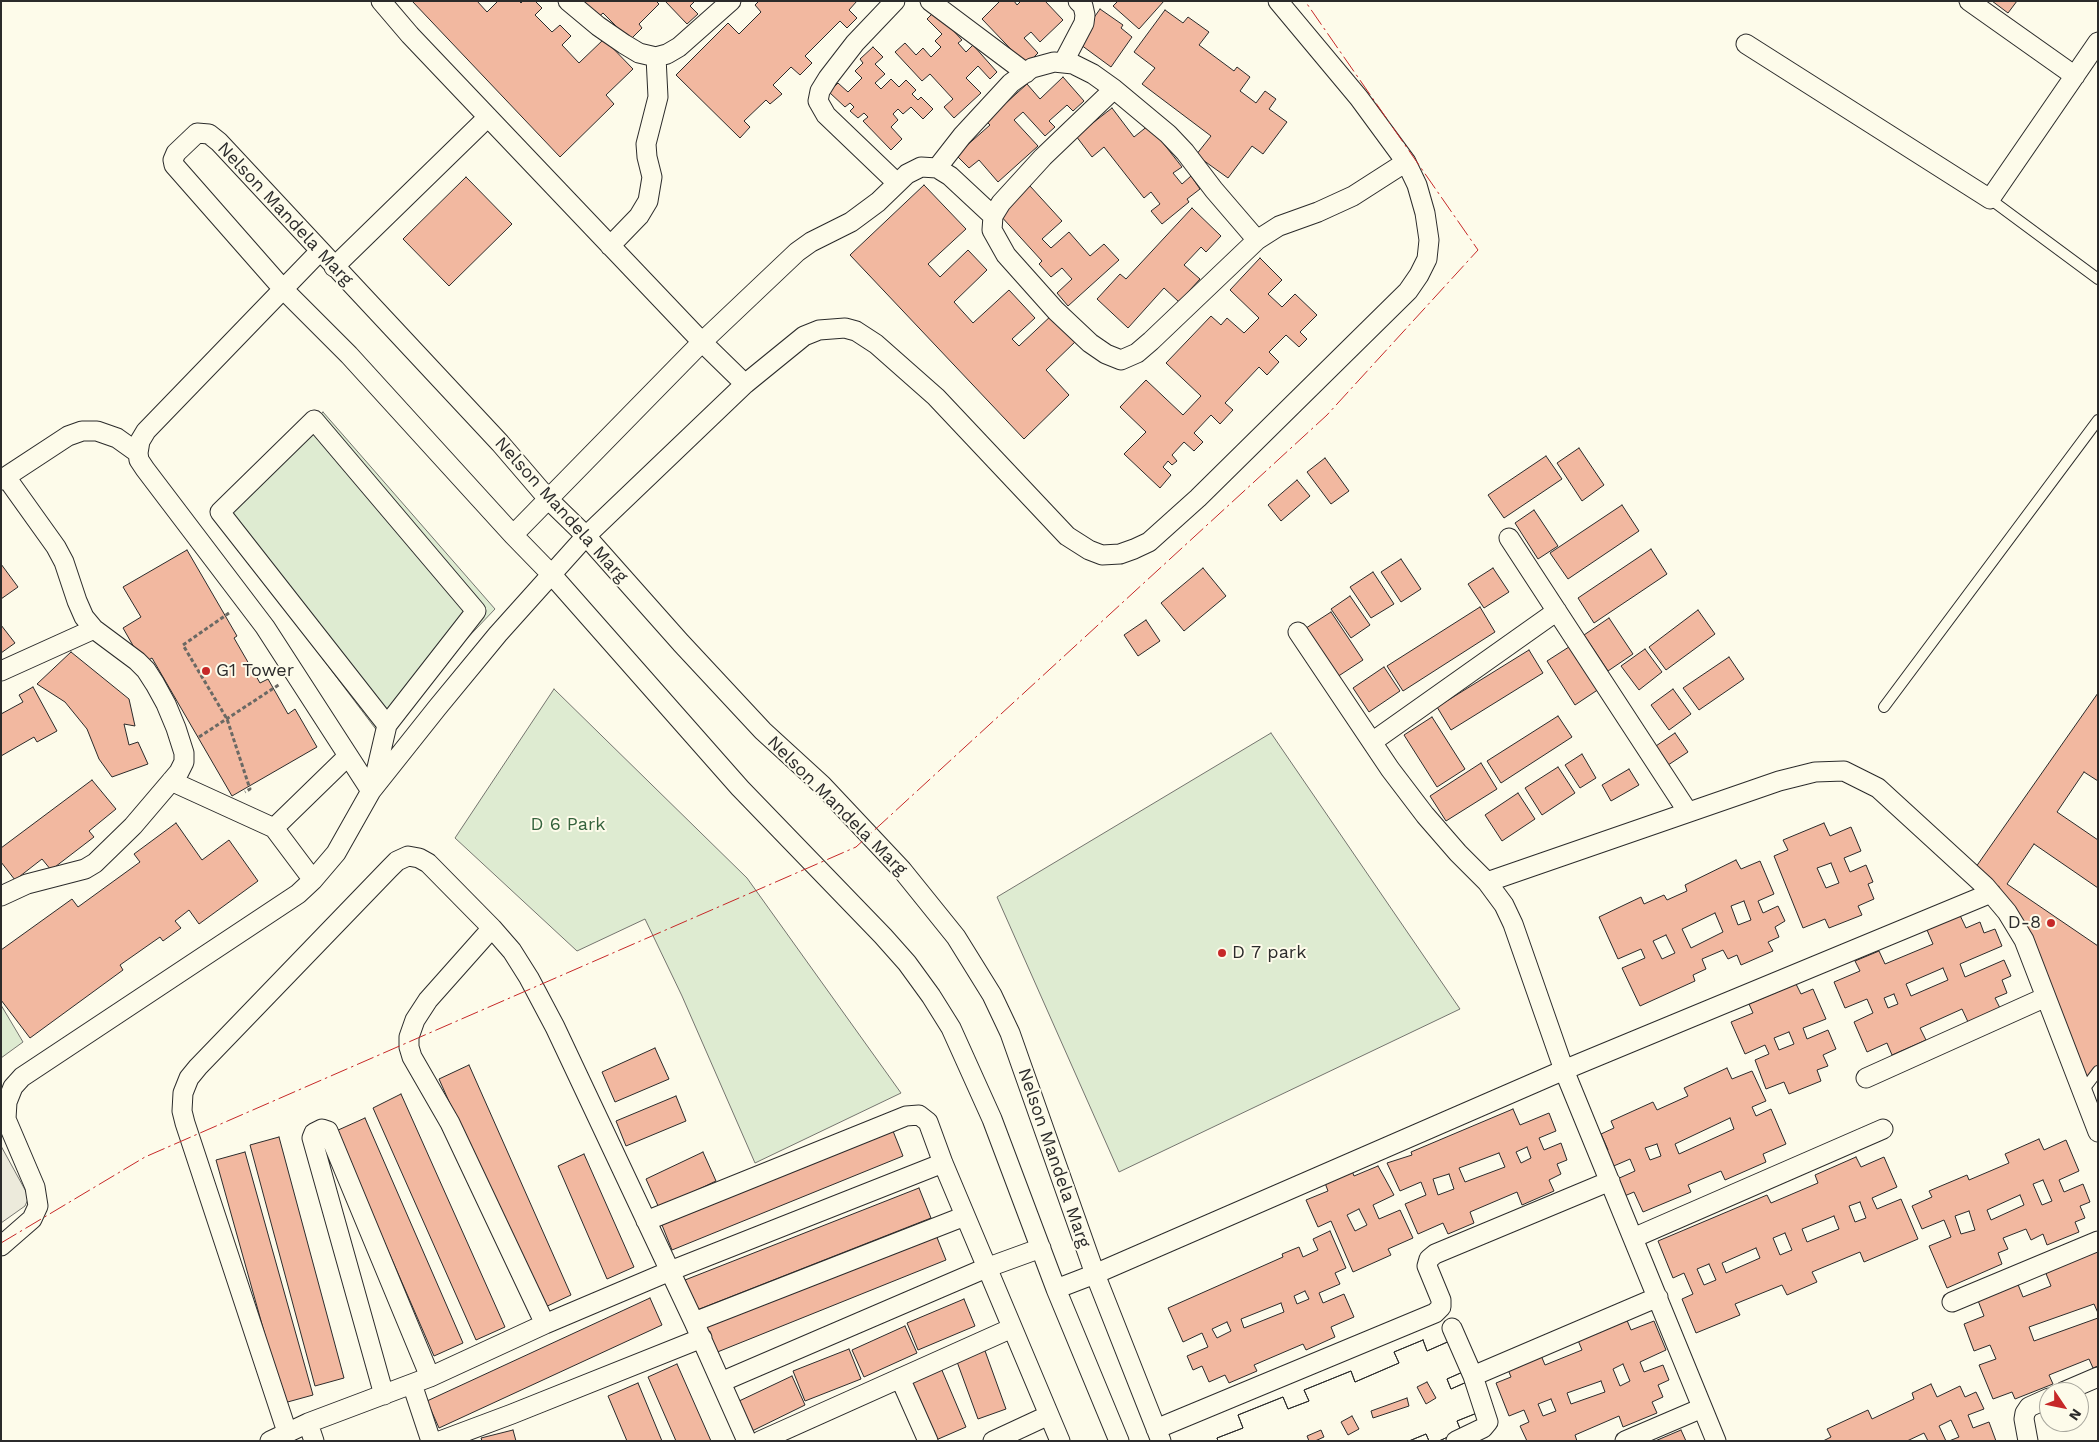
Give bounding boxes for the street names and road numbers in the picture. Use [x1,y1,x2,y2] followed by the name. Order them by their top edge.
[213,138,357,290] street label: Nelson Mandela Marg
[490,433,632,587] street label: Nelson Mandela Marg
[763,732,911,880] street label: Nelson Mandela Marg
[1013,1065,1095,1251] street label: Nelson Mandela Marg

